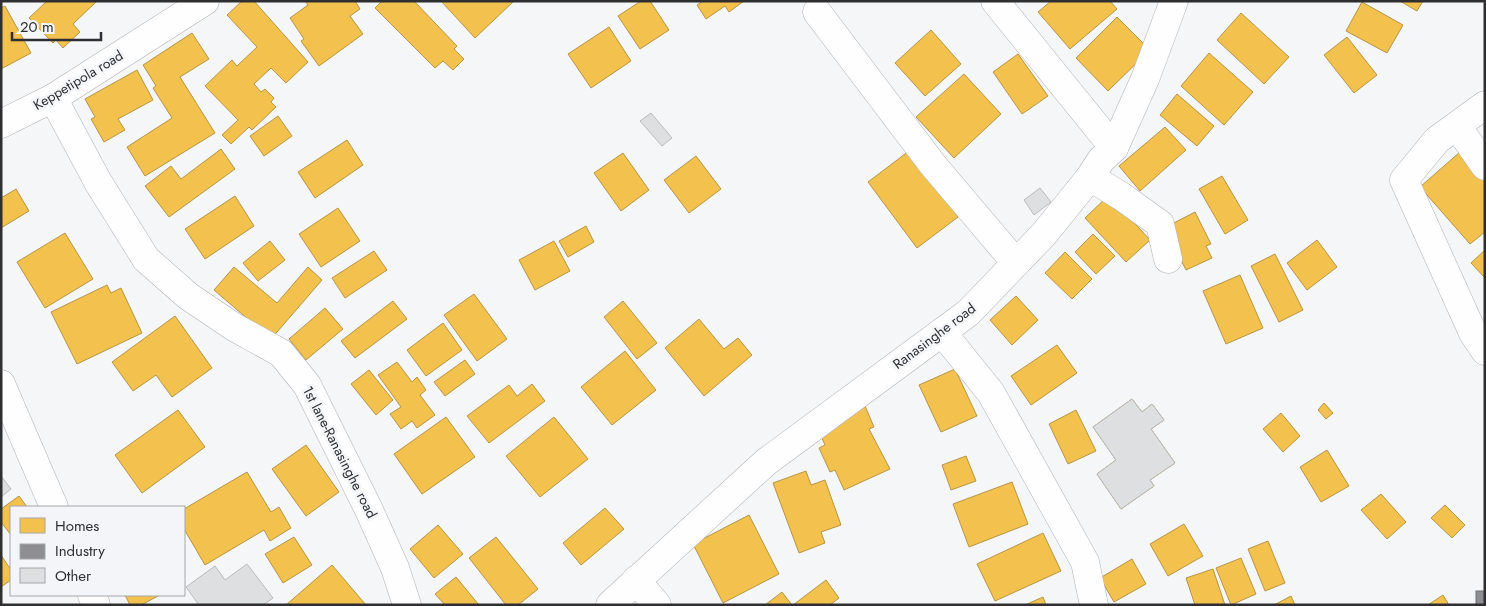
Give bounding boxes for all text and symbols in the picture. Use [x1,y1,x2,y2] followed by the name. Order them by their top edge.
[12,10,101,42] scale bar
[20,16,54,38] text: 20 m
[29,45,127,115] street label: Keppetipola road
[888,298,980,374] street label: Ranasinghe road
[298,382,382,522] street label: 1st lane-Ranasinghe road
[10,506,185,596] legend
[55,515,99,537] text: Homes
[55,540,105,562] text: Industry
[55,565,92,587] text: Other

